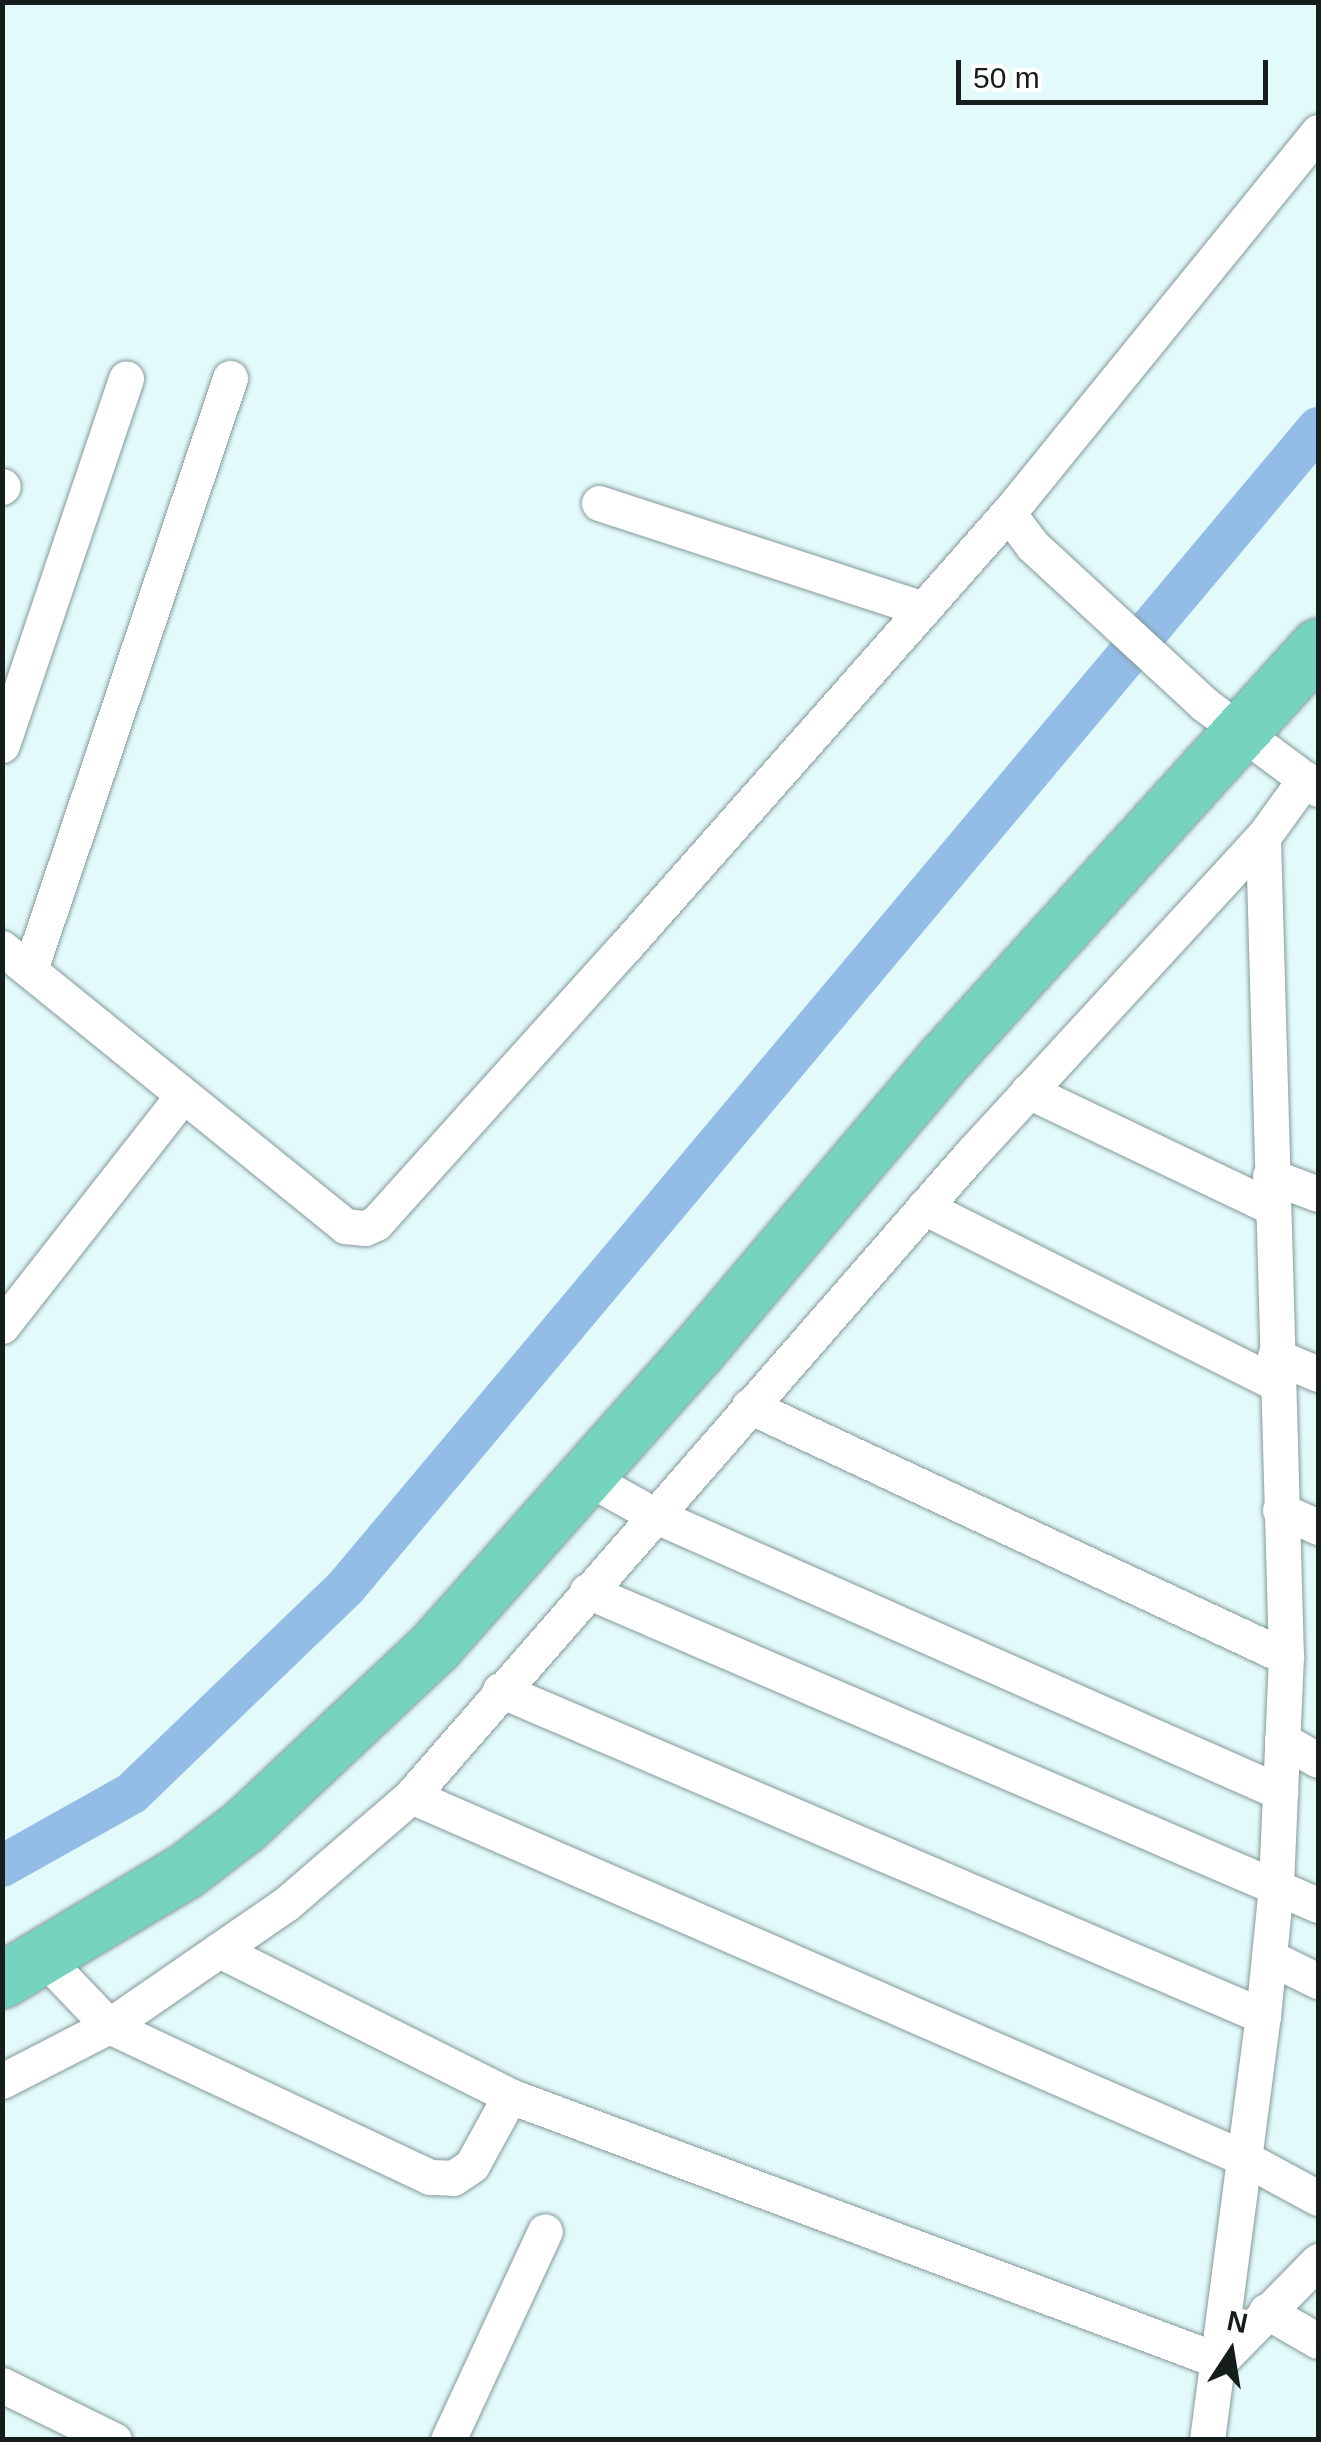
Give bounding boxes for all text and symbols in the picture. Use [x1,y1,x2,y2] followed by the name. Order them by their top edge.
[961,40,1274,102] scale bar
[973,61,1040,94] text: 50 m
[1181,2302,1281,2402] north arrow
[1224,2305,1250,2339] text: N

